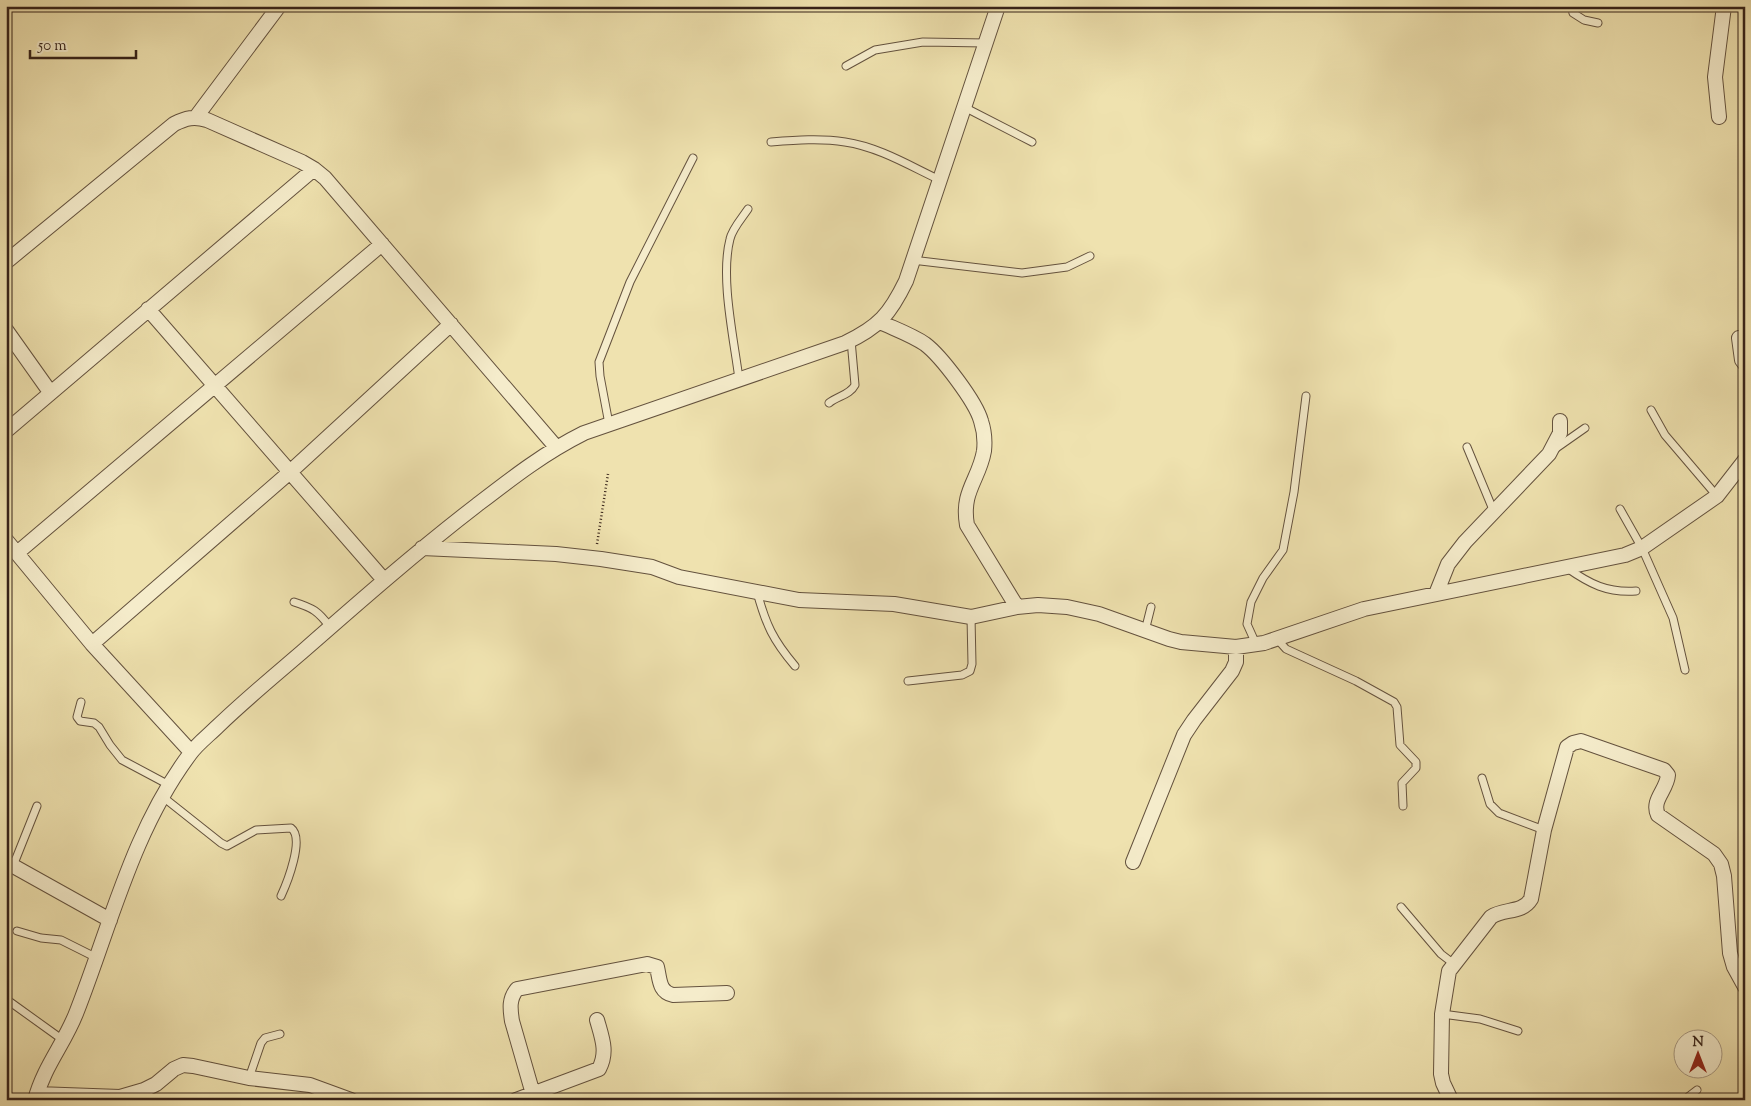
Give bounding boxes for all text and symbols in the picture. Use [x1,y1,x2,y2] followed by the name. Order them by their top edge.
[30,28,136,60] scale bar
[37,36,67,57] text: 50 m
[1674,1028,1724,1078] north arrow
[1692,1033,1704,1053] text: N

